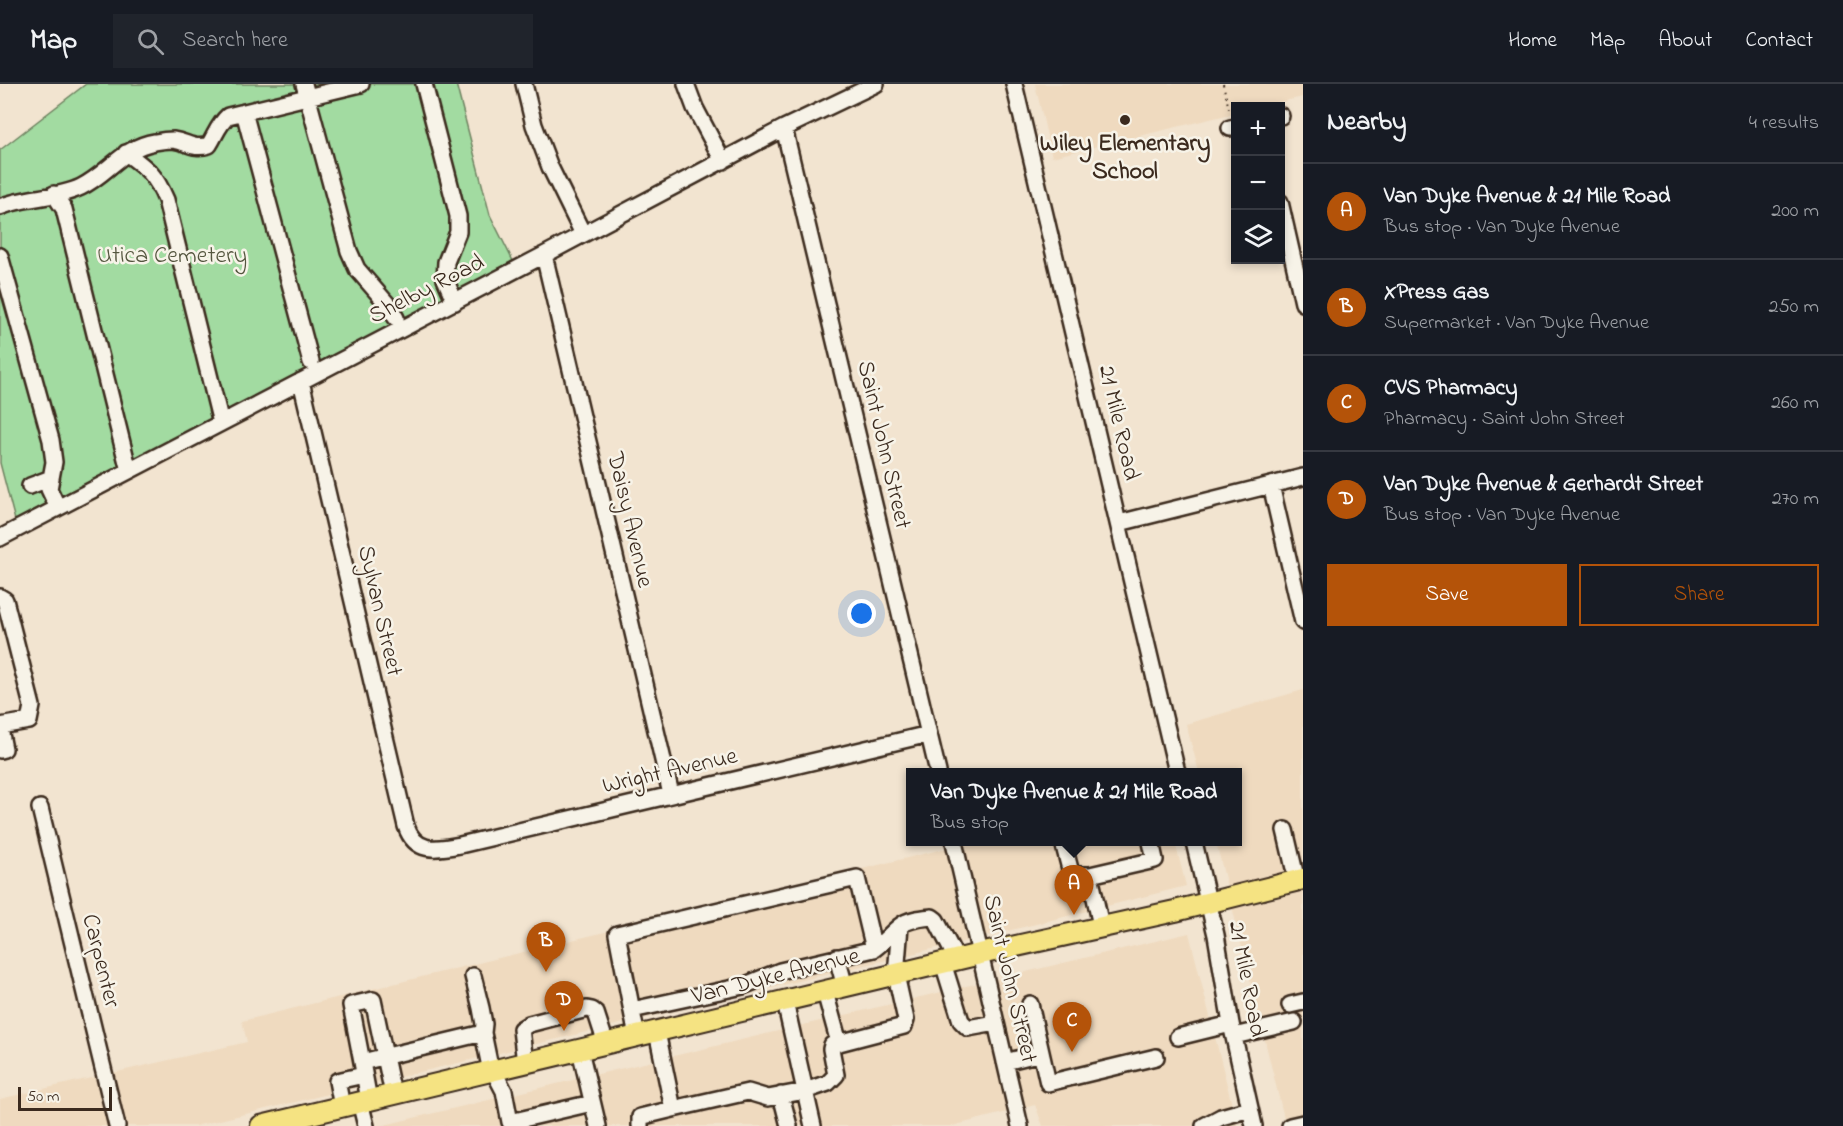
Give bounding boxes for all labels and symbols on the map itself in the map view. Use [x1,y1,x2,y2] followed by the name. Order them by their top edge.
[1118,113,1132,127] marker: Wiley Elementary School
[1040,127,1210,190] place label: Wiley Elementary School
[97,239,247,275] park label: Utica Cemetery
[363,246,492,335] street label: Shelby Road
[847,357,919,533] street label: Saint John Street
[1088,362,1148,485] street label: 21 Mile Road
[595,448,662,592] street label: Daisy Avenue
[346,542,411,680] street label: Sylvan Street
[847,599,876,628] your location
[599,739,741,805] street label: Wright Avenue
[1054,866,1094,915] pin: A
[973,891,1045,1067] street label: Saint John Street
[71,910,129,1012] street label: Carpenter
[1218,918,1274,1040] street label: 21 Mile Road
[526,922,566,972] pin: B
[687,939,864,1016] street label: Van Dyke Avenue
[544,982,584,1031] pin: D
[1052,1002,1092,1052] pin: C
[18,1084,112,1112] scale bar

